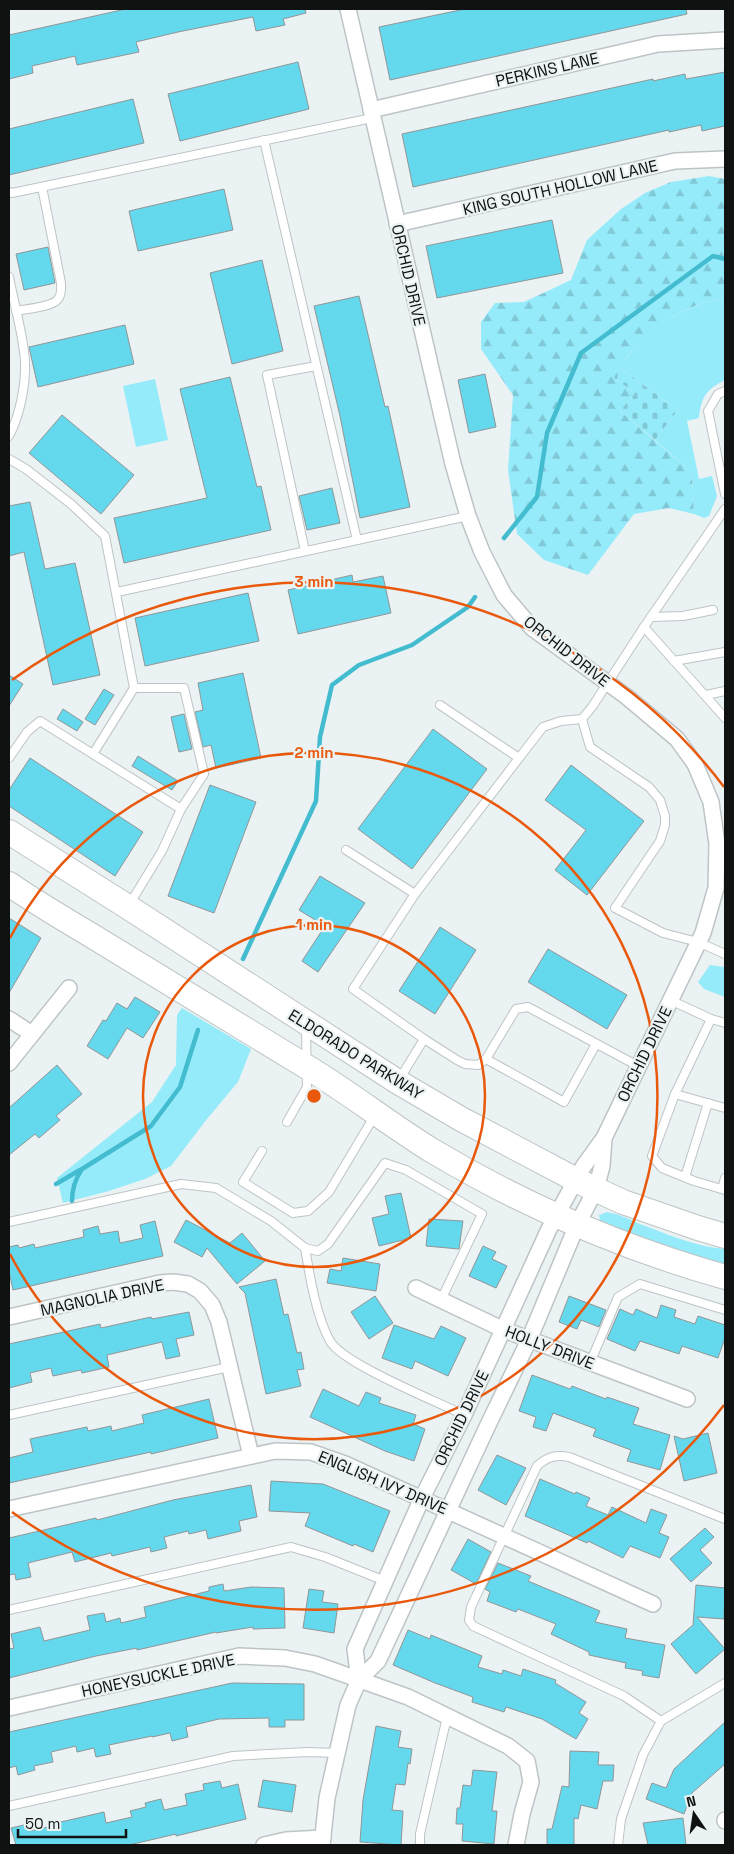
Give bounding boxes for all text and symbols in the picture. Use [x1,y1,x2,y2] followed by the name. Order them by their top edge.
[493,47,601,92] street label: PERKINS LANE
[461,155,660,220] street label: KING SOUTH HOLLOW LANE
[387,222,430,328] street label: ORCHID DRIVE
[295,572,333,591] text: 3 min
[519,611,614,692] street label: ORCHID DRIVE
[295,743,333,762] text: 2 min
[296,915,332,934] text: 1 min
[612,1003,677,1105] street label: ORCHID DRIVE
[284,1004,427,1105] street label: ELDORADO PARKWAY
[305,1087,323,1105] centre of rings
[38,1274,166,1321] street label: MAGNOLIA DRIVE
[502,1321,597,1374] street label: HOLLY DRIVE
[429,1367,494,1469] street label: ORCHID DRIVE
[315,1446,451,1519] street label: ENGLISH IVY DRIVE
[80,1649,237,1702] street label: HONEYSUCKLE DRIVE
[669,1789,719,1839] north arrow
[684,1792,698,1811] text: N
[18,1806,125,1838] scale bar
[25,1814,60,1833] text: 50 m

